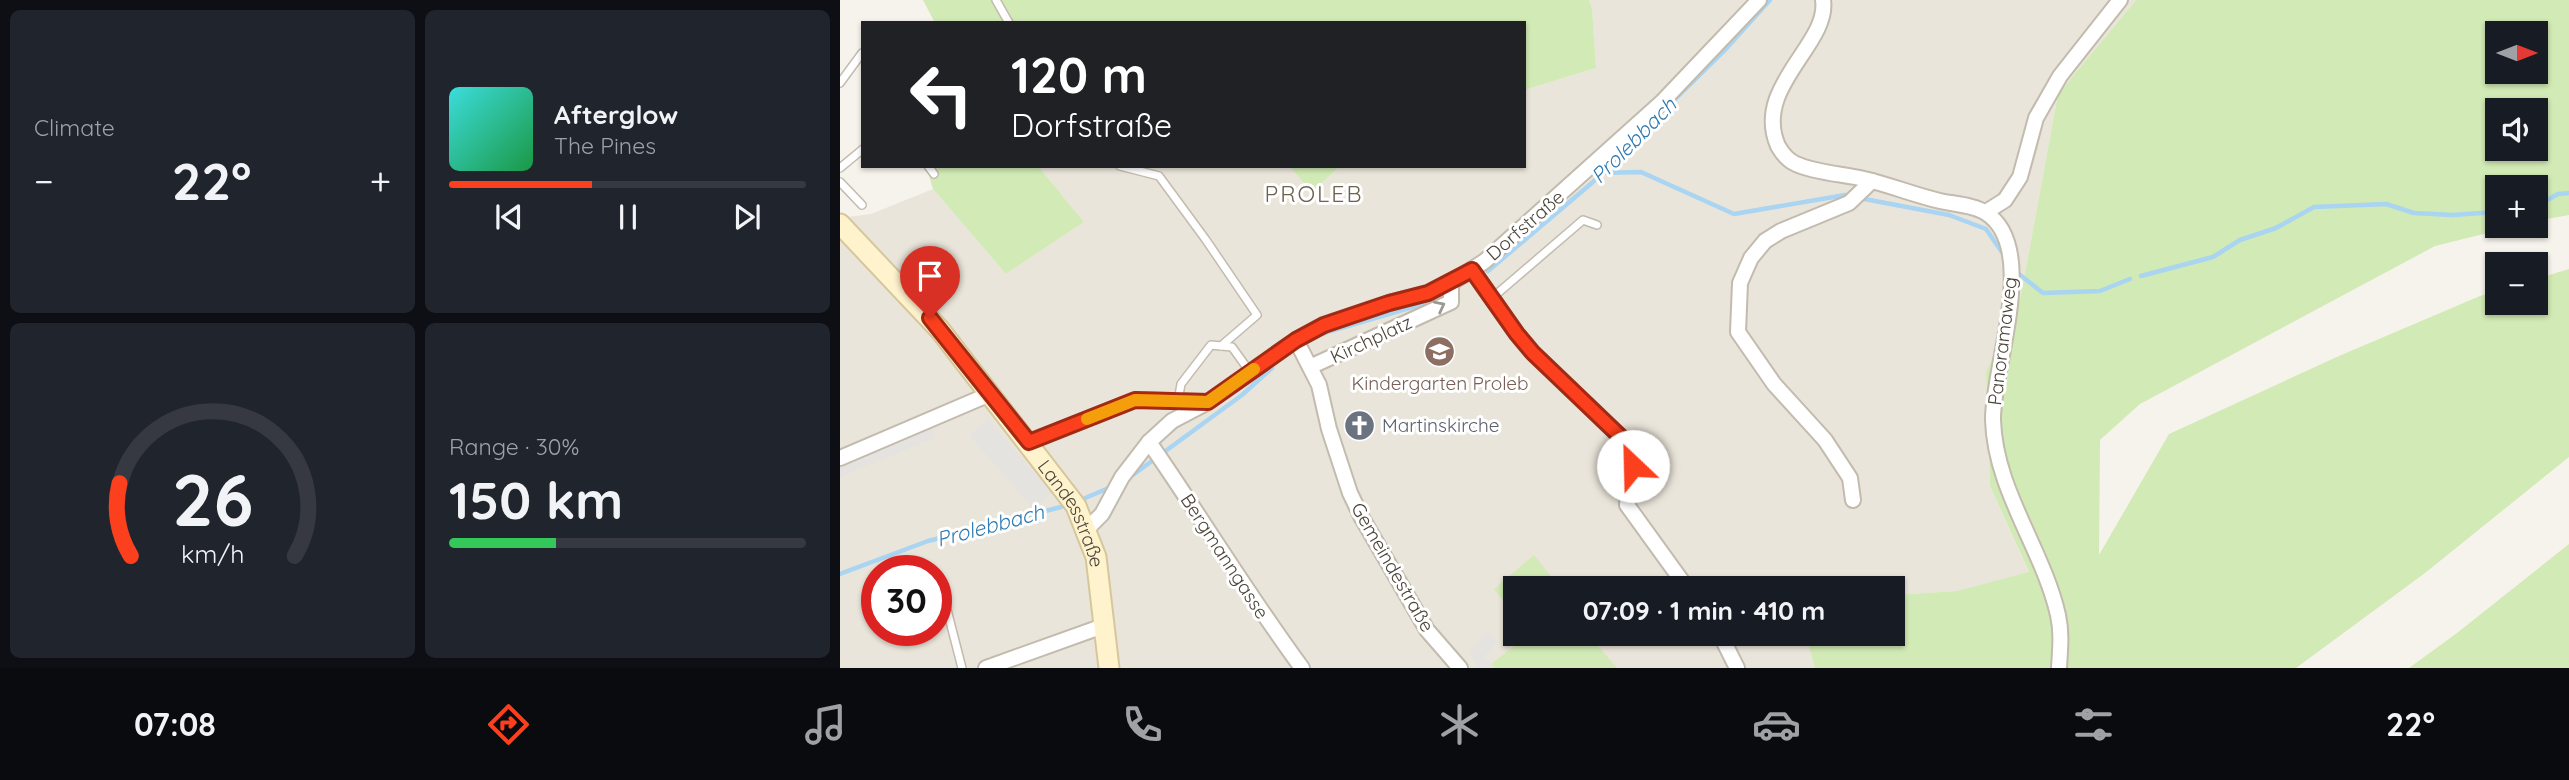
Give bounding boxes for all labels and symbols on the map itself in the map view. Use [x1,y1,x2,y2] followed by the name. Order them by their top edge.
[2485,21,2548,84] north arrow
[1585,91,1682,188] water label: Prolebbach
[1265,179,1363,208] district label: PROLEB
[1481,185,1569,265] street label: Dorfstraße
[900,246,960,318] pin
[1982,275,2022,407] street label: Panoramaweg
[1433,301,1445,315] one-way arrow
[1326,310,1416,368] street label: Kirchplatz
[1423,335,1457,369] school or university icon: Kindergarten Proleb
[1351,371,1529,395] place label: Kindergarten Proleb
[1342,408,1376,442] church icon: Martinskirche
[1382,413,1499,437] place label: Martinskirche
[1596,429,1670,503] position arrow
[1033,455,1109,568] street label: Landesstraße
[1176,489,1274,623] street label: Bergmanngasse
[933,498,1048,552] water label: Prolebbach
[1346,498,1440,636] street label: Gemeindestraße
[861,555,952,646] speed limit sign: 30

